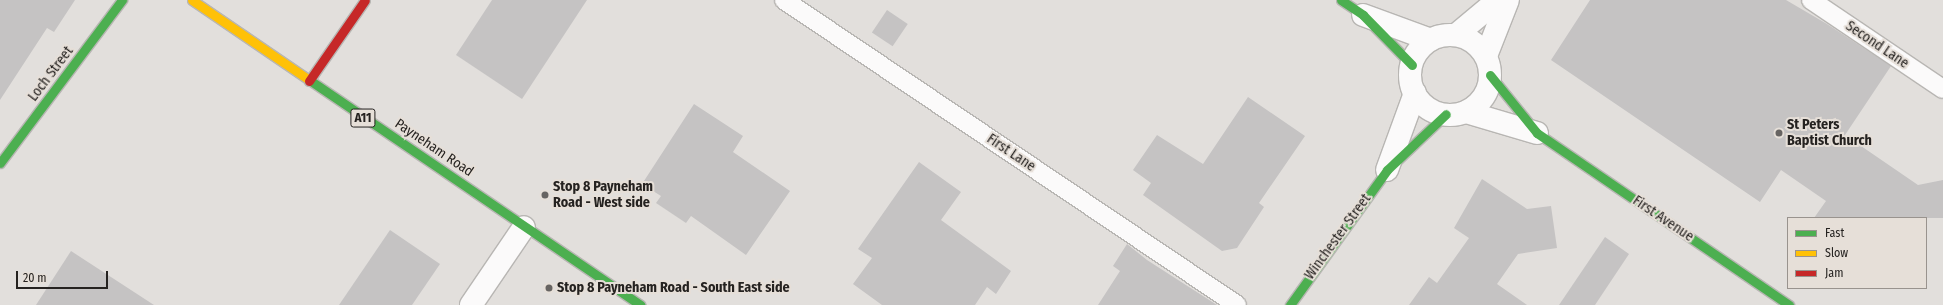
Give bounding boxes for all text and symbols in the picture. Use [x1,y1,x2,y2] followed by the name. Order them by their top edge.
[1842,18,1912,72] street label: Second Lane
[25,43,77,105] street label: Loch Street
[350,107,376,129] road number: A11
[392,116,476,180] street label: Payneham Road
[1787,117,1872,150] place label: St Peters Baptist Church
[1774,128,1784,138] marker: St Peters Baptist Church
[984,131,1038,175] street label: First Lane
[553,179,653,212] place label: Stop 8 Payneham Road - West side
[540,190,550,200] marker: Stop 8 Payneham Road - West side
[1301,191,1375,283] street label: Winchester Street
[1629,193,1697,245] street label: First Avenue
[1787,217,1927,289] legend
[1825,226,1844,240] text: Fast
[1825,246,1848,260] text: Slow
[18,263,110,289] scale bar
[1825,266,1843,280] text: Jam
[23,271,47,285] text: 20 m
[557,280,790,296] place label: Stop 8 Payneham Road - South East side
[544,283,554,293] marker: Stop 8 Payneham Road - South East side

